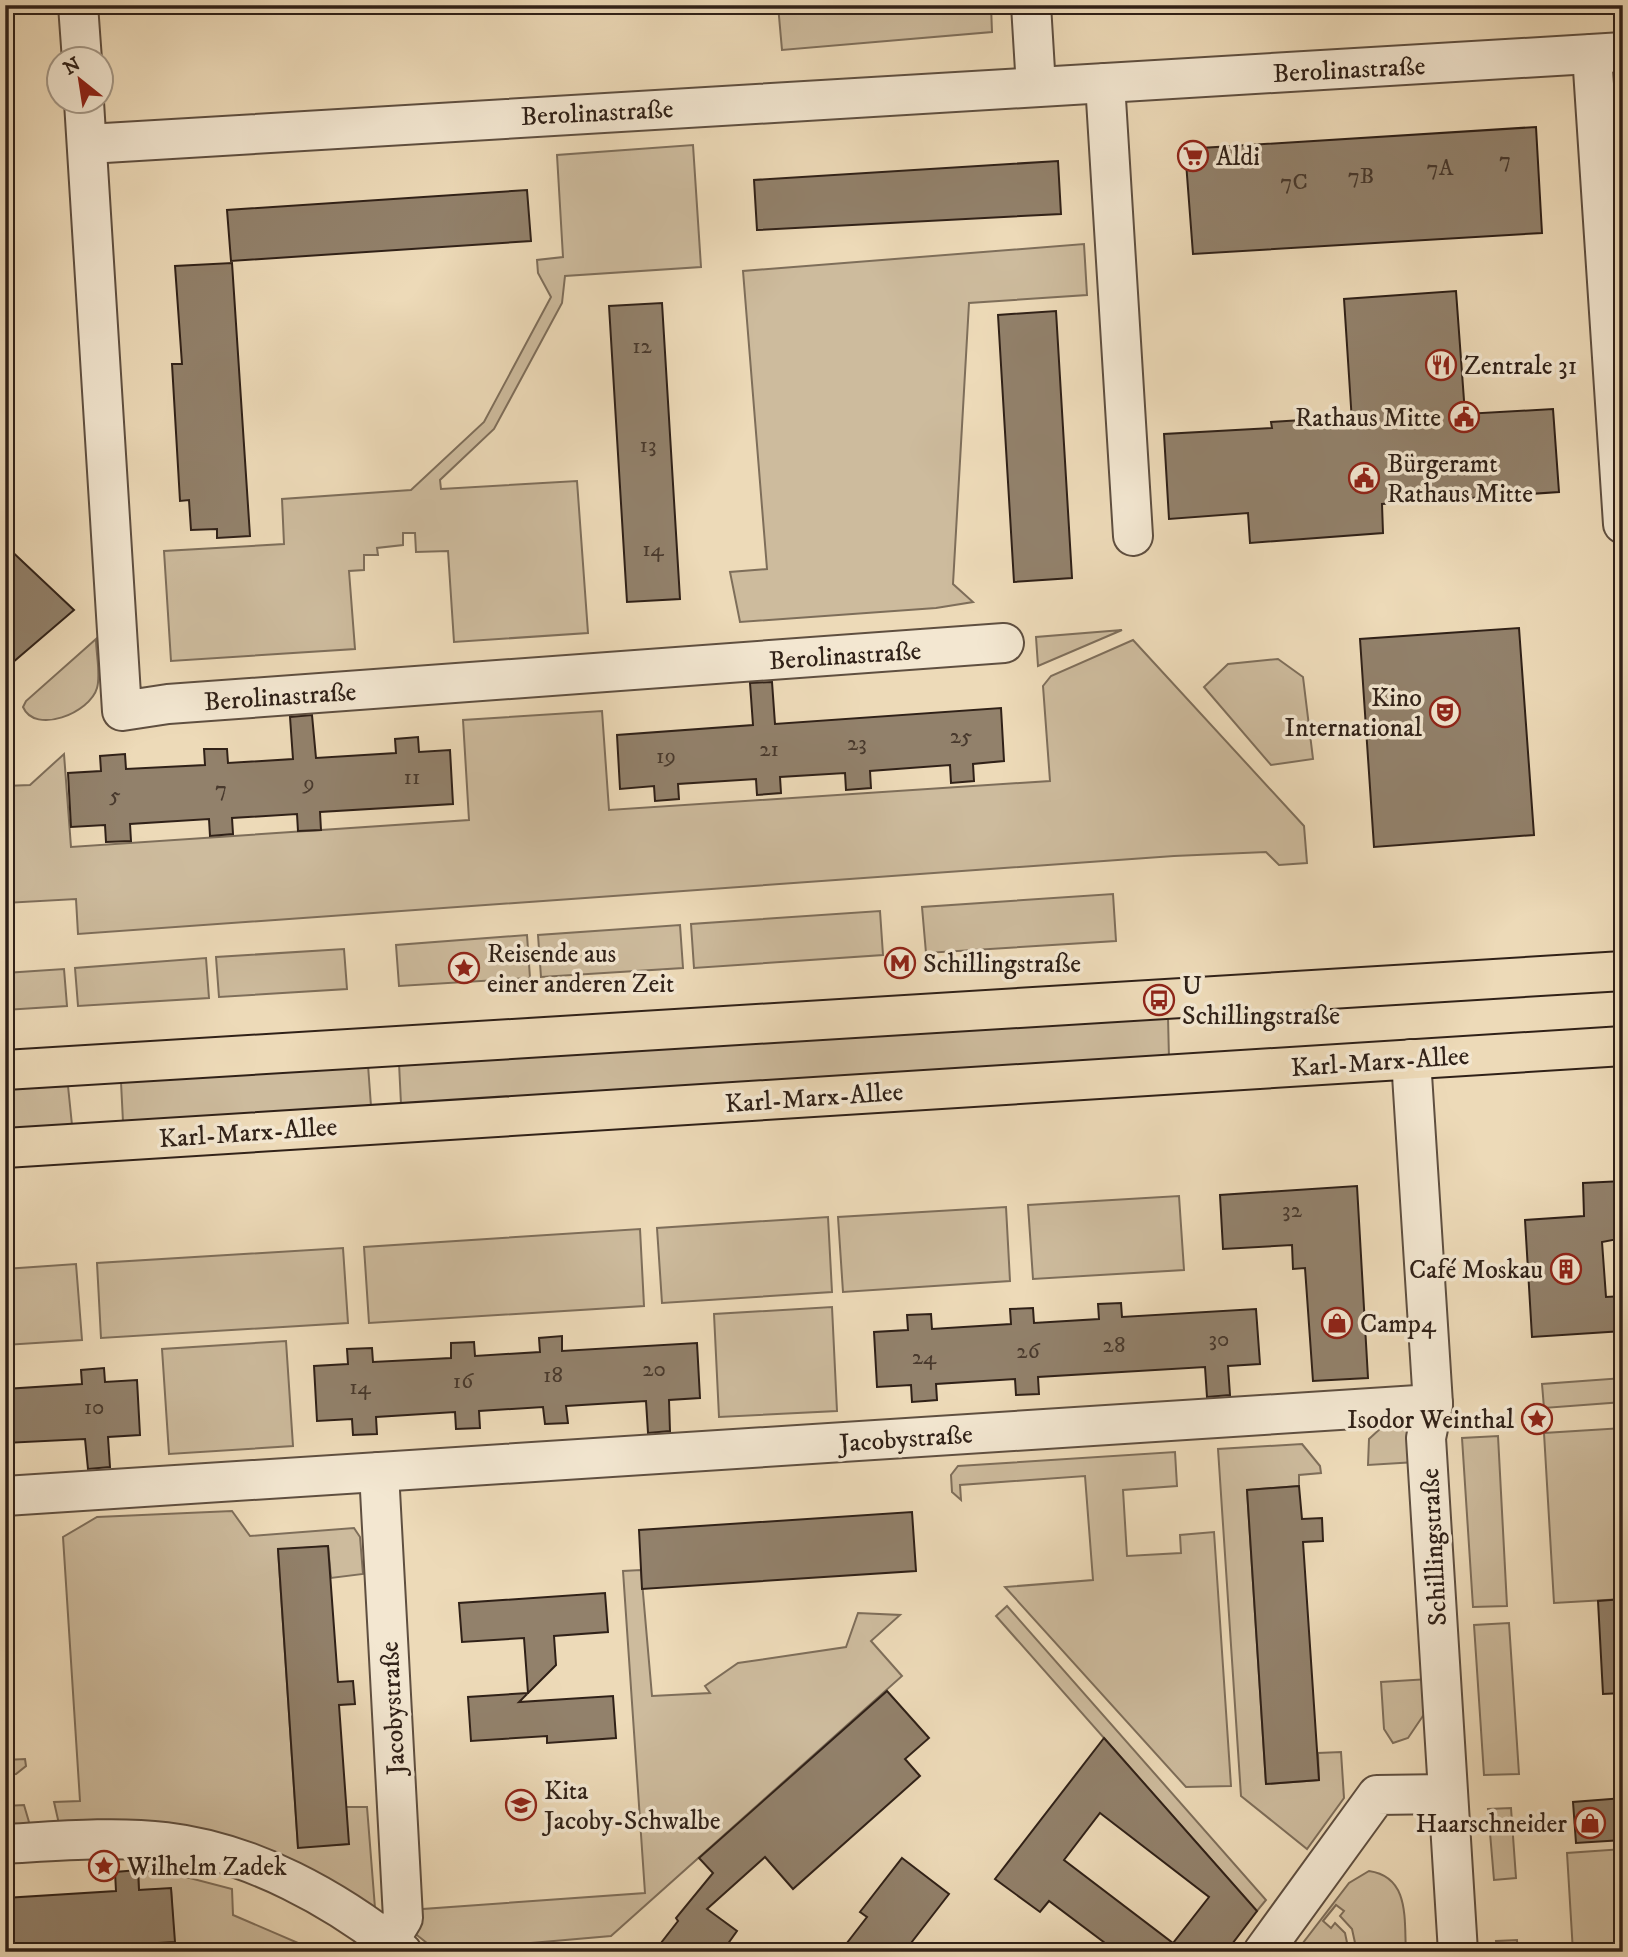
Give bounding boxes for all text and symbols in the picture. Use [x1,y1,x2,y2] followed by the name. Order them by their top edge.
[46,46,116,116] north arrow
[1272,50,1426,91] street label: Berolinastraße
[60,53,85,80] text: N
[520,93,674,134] street label: Berolinastraße
[1176,139,1210,173] supermarket icon: Aldi
[1216,141,1260,174] place label: Aldi
[1499,146,1511,175] house number: 7
[1427,154,1454,183] house number: 7A
[1348,162,1374,191] house number: 7B
[1280,168,1308,197] house number: 7C
[632,332,653,361] house number: 12
[1424,348,1458,382] restaurant icon: Zentrale 31
[1464,350,1577,383] place label: Zentrale 31
[1447,400,1481,434] public building icon: Rathaus Mitte
[1295,402,1441,435] place label: Rathaus Mitte
[639,431,657,460] house number: 13
[1387,448,1533,511] place label: Bürgeramt Rathaus Mitte
[1347,461,1381,495] public building icon: Bürgeramt Rathaus Mitte
[642,535,665,564] house number: 14
[768,635,922,678] street label: Berolinastraße
[203,676,357,719] street label: Berolinastraße
[1284,682,1422,745] place label: Kino International
[1428,695,1462,729] theatre icon: Kino International
[950,722,972,751] house number: 25
[847,729,867,758] house number: 23
[759,735,779,764] house number: 21
[656,742,676,771] house number: 19
[404,763,420,792] house number: 11
[302,769,315,798] house number: 9
[215,775,227,804] house number: 7
[109,781,121,810] house number: 5
[487,938,674,1001] place label: Reisende aus einer anderen Zeit
[883,946,917,980] metro station icon: Schillingstraße
[923,948,1081,981] place label: Schillingstraße
[447,951,481,985] place icon: Reisende aus einer anderen Zeit
[1182,970,1340,1033] place label: U Schillingstraße
[1142,983,1176,1017] bus stop icon: U Schillingstraße
[1290,1040,1470,1085] street label: Karl-Marx-Allee
[724,1076,904,1121] street label: Karl-Marx-Allee
[158,1111,338,1156] street label: Karl-Marx-Allee
[1282,1196,1303,1225] house number: 32
[1549,1252,1583,1286] building icon: Café Moskau
[1409,1254,1543,1287] place label: Café Moskau
[1320,1306,1354,1340] shop icon: Camp4
[1360,1308,1437,1341] place label: Camp4
[1209,1325,1229,1354] house number: 30
[1103,1331,1125,1360] house number: 28
[1016,1337,1041,1366] house number: 26
[912,1343,937,1372] house number: 24
[642,1355,666,1384] house number: 20
[543,1361,563,1390] house number: 18
[453,1367,474,1396] house number: 16
[349,1373,372,1402] house number: 14
[84,1393,104,1422] house number: 10
[1520,1402,1554,1436] place icon: Isodor Weinthal
[1347,1404,1514,1437] place label: Isodor Weinthal
[836,1418,974,1461] street label: Jacobystraße
[1414,1467,1455,1627] street label: Schillingstraße
[374,1640,414,1777] street label: Jacobystraße
[542,1775,720,1838] place label: Kita Jacoby-Schwalbe
[504,1788,538,1822] school or university icon: Kita Jacoby-Schwalbe
[1573,1806,1607,1840] shop icon: Haarschneider
[1416,1808,1567,1841] place label: Haarschneider
[87,1849,121,1883] place icon: Wilhelm Zadek
[126,1851,287,1884] place label: Wilhelm Zadek

